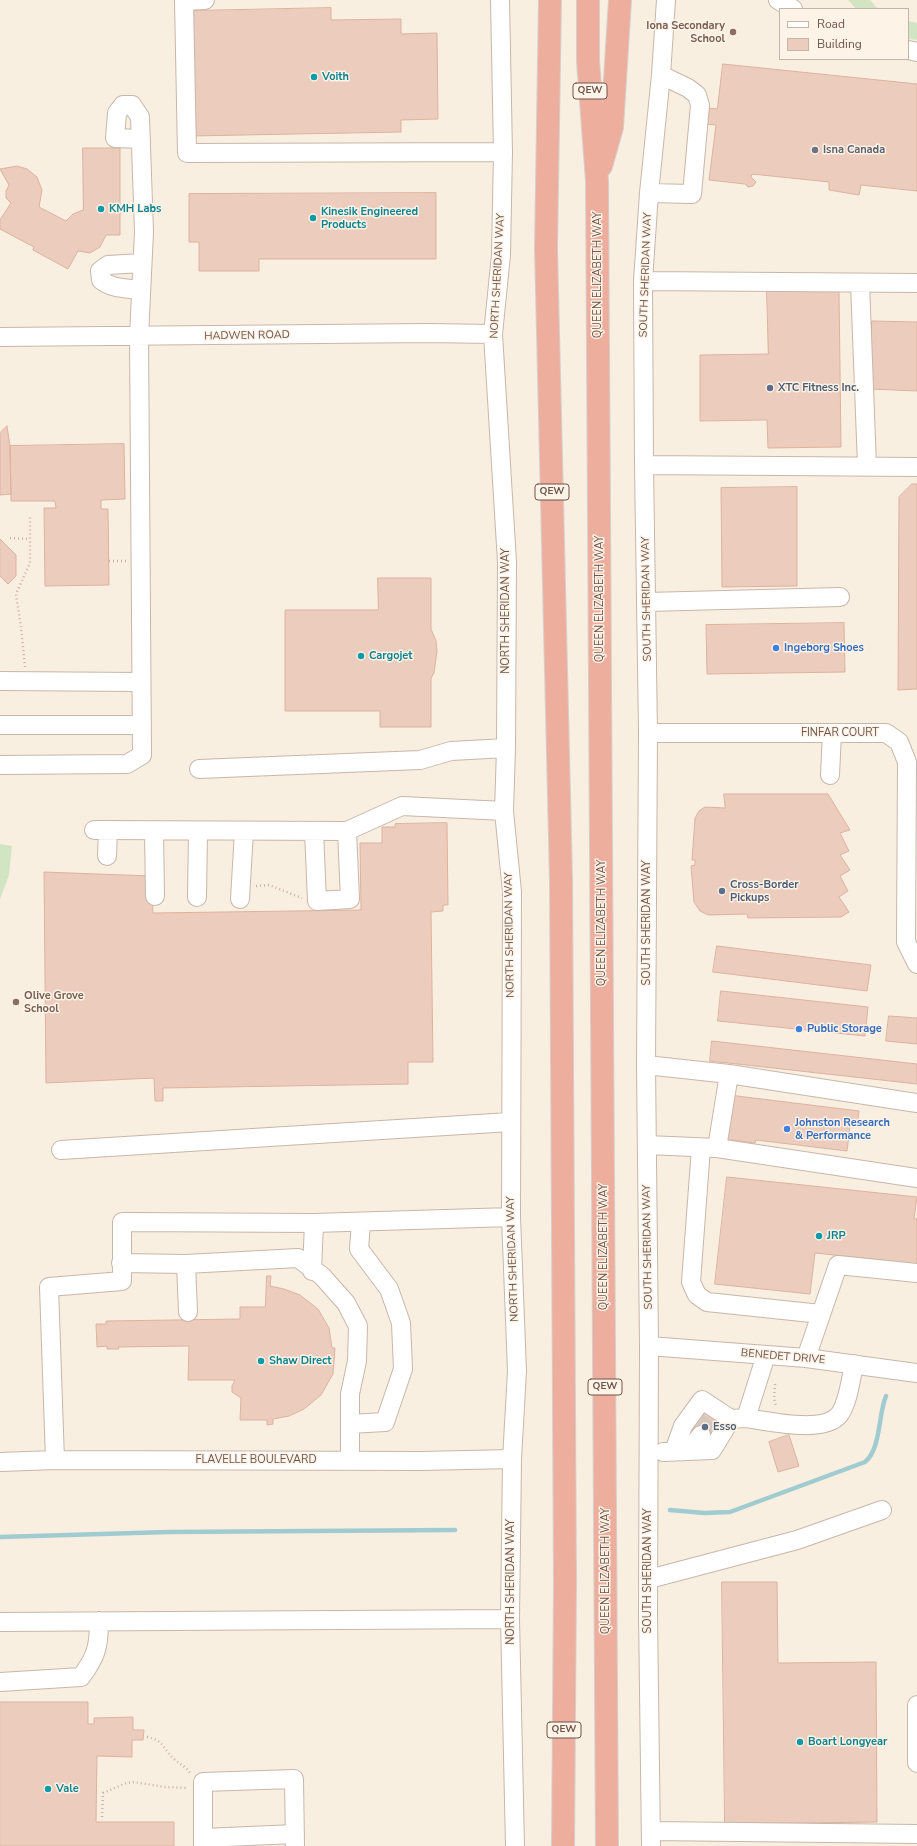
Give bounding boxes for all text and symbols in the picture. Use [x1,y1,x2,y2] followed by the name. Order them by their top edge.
[779,8,909,60] legend
[817,16,845,32] text: Road
[646,19,725,45] place label: Iona Secondary School
[728,27,738,37] marker: Iona Secondary School
[817,36,862,52] text: Building
[322,70,349,84] place label: Voith
[309,72,319,82] marker: Voith
[573,83,607,99] road number: QEW
[823,143,885,157] place label: Isna Canada
[810,145,820,155] marker: Isna Canada
[109,202,161,216] place label: KMH Labs
[96,204,106,214] marker: KMH Labs
[321,205,418,231] place label: Kinesik Engineered Products
[591,212,605,338] street label: QUEEN ELIZABETH WAY
[637,212,655,338] street label: SOUTH SHERIDAN WAY
[308,213,318,223] marker: Kinesik Engineered Products
[488,213,508,339] street label: NORTH SHERIDAN WAY
[204,329,290,343] street label: HADWEN ROAD
[778,381,859,395] place label: XTC Fitness Inc.
[765,383,775,393] marker: XTC Fitness Inc.
[535,484,569,500] road number: QEW
[593,536,607,662] street label: QUEEN ELIZABETH WAY
[639,536,655,662] street label: SOUTH SHERIDAN WAY
[499,548,513,674] street label: NORTH SHERIDAN WAY
[784,641,864,655] place label: Ingeborg Shoes
[771,643,781,653] marker: Ingeborg Shoes
[369,649,413,663] place label: Cargojet
[356,651,366,661] marker: Cargojet
[801,726,879,740] street label: FINFAR COURT
[595,860,609,986] street label: QUEEN ELIZABETH WAY
[640,860,654,986] street label: SOUTH SHERIDAN WAY
[502,872,518,998] street label: NORTH SHERIDAN WAY
[730,878,799,904] place label: Cross-Border Pickups
[717,886,727,896] marker: Cross-Border Pickups
[24,989,84,1015] place label: Olive Grove School
[11,997,21,1007] marker: Olive Grove School
[807,1022,882,1036] place label: Public Storage
[794,1024,804,1034] marker: Public Storage
[795,1116,890,1142] place label: Johnston Research & Performance
[782,1124,792,1134] marker: Johnston Research & Performance
[597,1184,611,1310] street label: QUEEN ELIZABETH WAY
[640,1184,656,1310] street label: SOUTH SHERIDAN WAY
[504,1196,522,1322] street label: NORTH SHERIDAN WAY
[827,1229,846,1243] place label: JRP
[814,1231,824,1241] marker: JRP
[740,1347,826,1367] street label: BENEDET DRIVE
[269,1354,332,1368] place label: Shaw Direct
[256,1356,266,1366] marker: Shaw Direct
[588,1379,622,1395] road number: QEW
[713,1420,737,1434] place label: Esso
[700,1422,710,1432] marker: Esso
[195,1453,317,1467] street label: FLAVELLE BOULEVARD
[599,1508,613,1634] street label: QUEEN ELIZABETH WAY
[641,1508,655,1634] street label: SOUTH SHERIDAN WAY
[504,1519,518,1645] street label: NORTH SHERIDAN WAY
[547,1722,581,1738] road number: QEW
[808,1735,887,1749] place label: Boart Longyear
[795,1737,805,1747] marker: Boart Longyear
[56,1782,79,1796] place label: Vale
[43,1784,53,1794] marker: Vale

